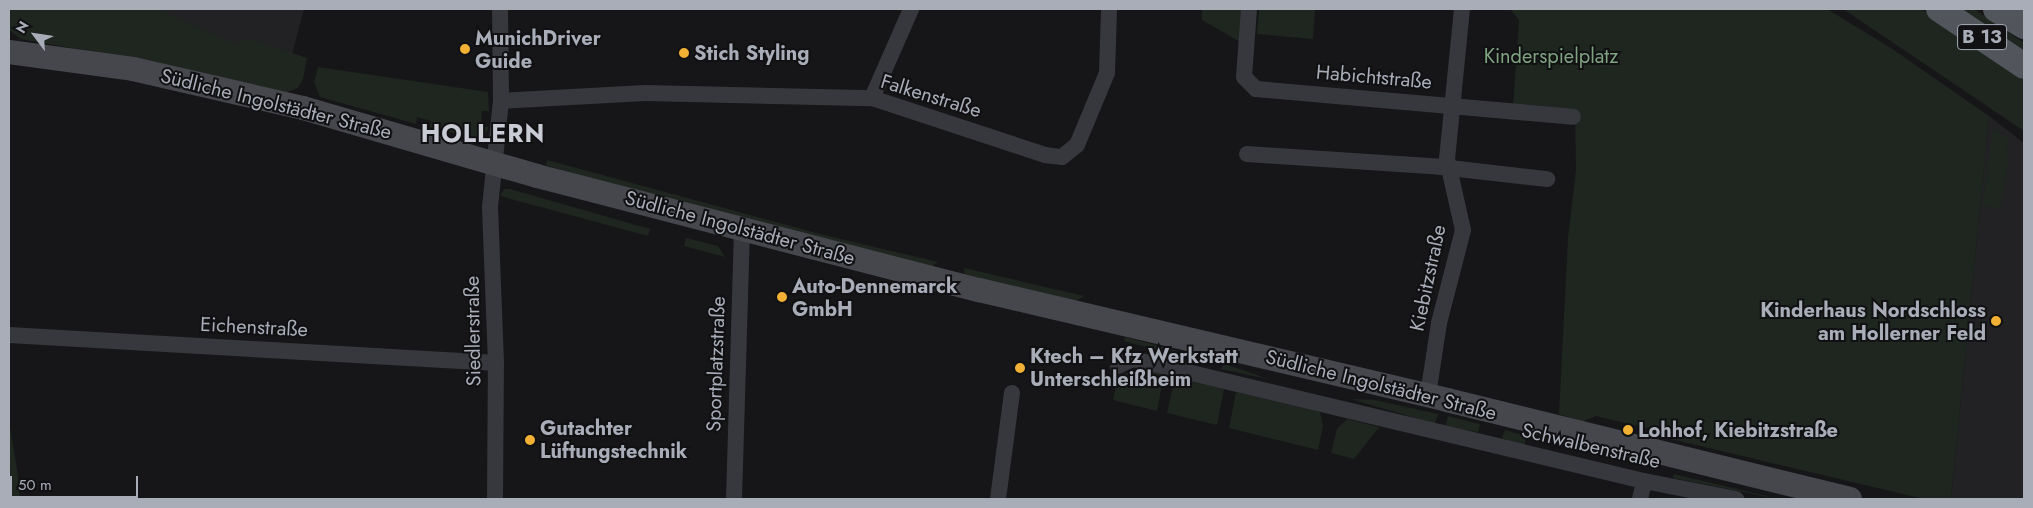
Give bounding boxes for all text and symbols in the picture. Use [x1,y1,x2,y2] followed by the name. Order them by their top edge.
[10,10,60,60] north arrow
[11,17,34,37] text: N
[1957,21,2007,54] road number: B 13
[475,26,601,73] place label: MunichDriver Guide
[694,41,810,65] place label: Stich Styling
[459,43,471,55] marker: MunichDriver Guide
[1484,44,1618,68] park label: Kinderspielplatz
[678,47,690,59] marker: Stich Styling
[1315,60,1433,94] street label: Habichtstraße
[158,64,394,144] street label: Südliche Ingolstädter Straße
[878,69,984,123] street label: Falkenstraße
[420,118,546,148] district label: HOLLERN
[622,186,858,270] street label: Südliche Ingolstädter Straße
[1405,223,1451,333] street label: Kiebitzstraße
[792,274,957,321] place label: Auto-Dennemarck GmbH
[460,276,486,386] street label: Siedlerstraße
[776,291,788,303] marker: Auto-Dennemarck GmbH
[702,296,730,432] street label: Sportplatzstraße
[1760,298,1986,345] place label: Kinderhaus Nordschloss am Hollerner Feld
[199,312,309,342] street label: Eichenstraße
[1990,315,2002,327] marker: Kinderhaus Nordschloss am Hollerner Feld
[1030,344,1238,391] place label: Ktech – Kfz Werkstatt Unterschleißheim
[1263,345,1499,425] street label: Südliche Ingolstädter Straße
[1014,362,1026,374] marker: Ktech – Kfz Werkstatt Unterschleißheim
[540,416,687,463] place label: Gutachter Lüftungstechnik
[1519,418,1663,474] street label: Schwalbenstraße
[1638,418,1838,442] place label: Lohhof, Kiebitzstraße
[1622,424,1634,436] marker: Lohhof, Kiebitzstraße
[524,434,536,446] marker: Gutachter Lüftungstechnik
[12,466,140,498] scale bar
[18,474,52,496] text: 50 m

